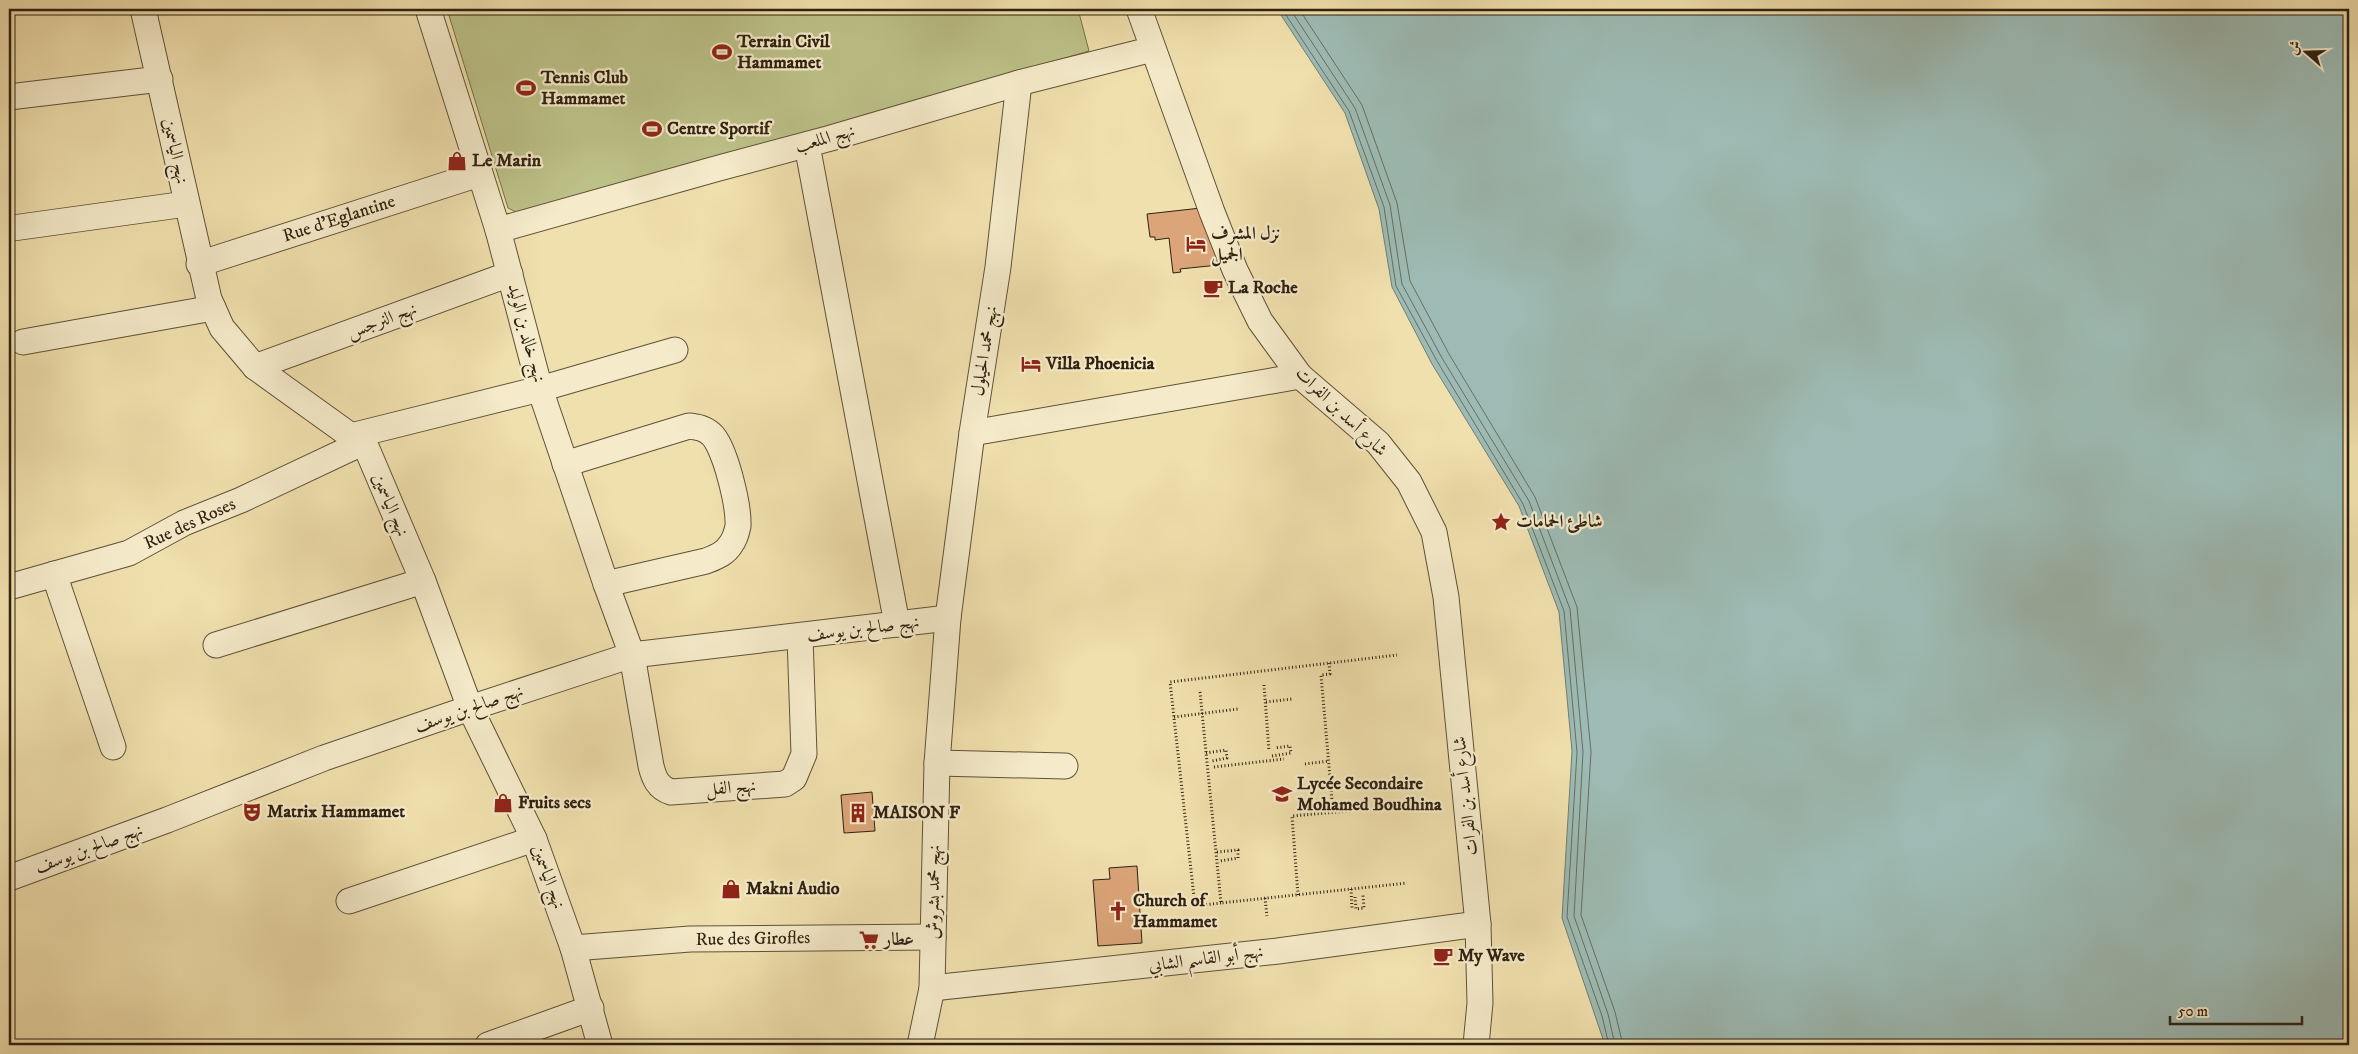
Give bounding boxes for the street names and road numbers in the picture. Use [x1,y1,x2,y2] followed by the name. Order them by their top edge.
[153,116,193,187] street label: نهج الياسمين
[793,120,859,162] street label: نهج الملعب
[280,191,398,247] street label: Rue d'Eglantine
[498,281,550,386] street label: نهج خالد بن الوليد
[344,298,421,348] street label: نهج النرجس
[967,304,1007,398] street label: نهج محمد الحيلول
[1288,360,1394,464] street label: شارع أسد بن الفرات
[363,470,413,542] street label: نهج الياسمين
[141,493,239,555] street label: Rue des Roses
[805,611,921,651] street label: نهج صالح بن يوسف
[412,680,527,742] street label: نهج صالح بن يوسف
[1446,735,1486,857] street label: شارع أسد بن الفرات
[705,775,757,805] street label: نهج الفل
[32,819,147,882] street label: نهج صالح بن يوسف
[522,842,570,913] street label: نهج الياسمين
[922,845,950,940] street label: نهج محمد بشروش
[696,927,810,951] street label: Rue des Girofles
[1147,938,1265,983] street label: نهج أبو القاسم الشابي

